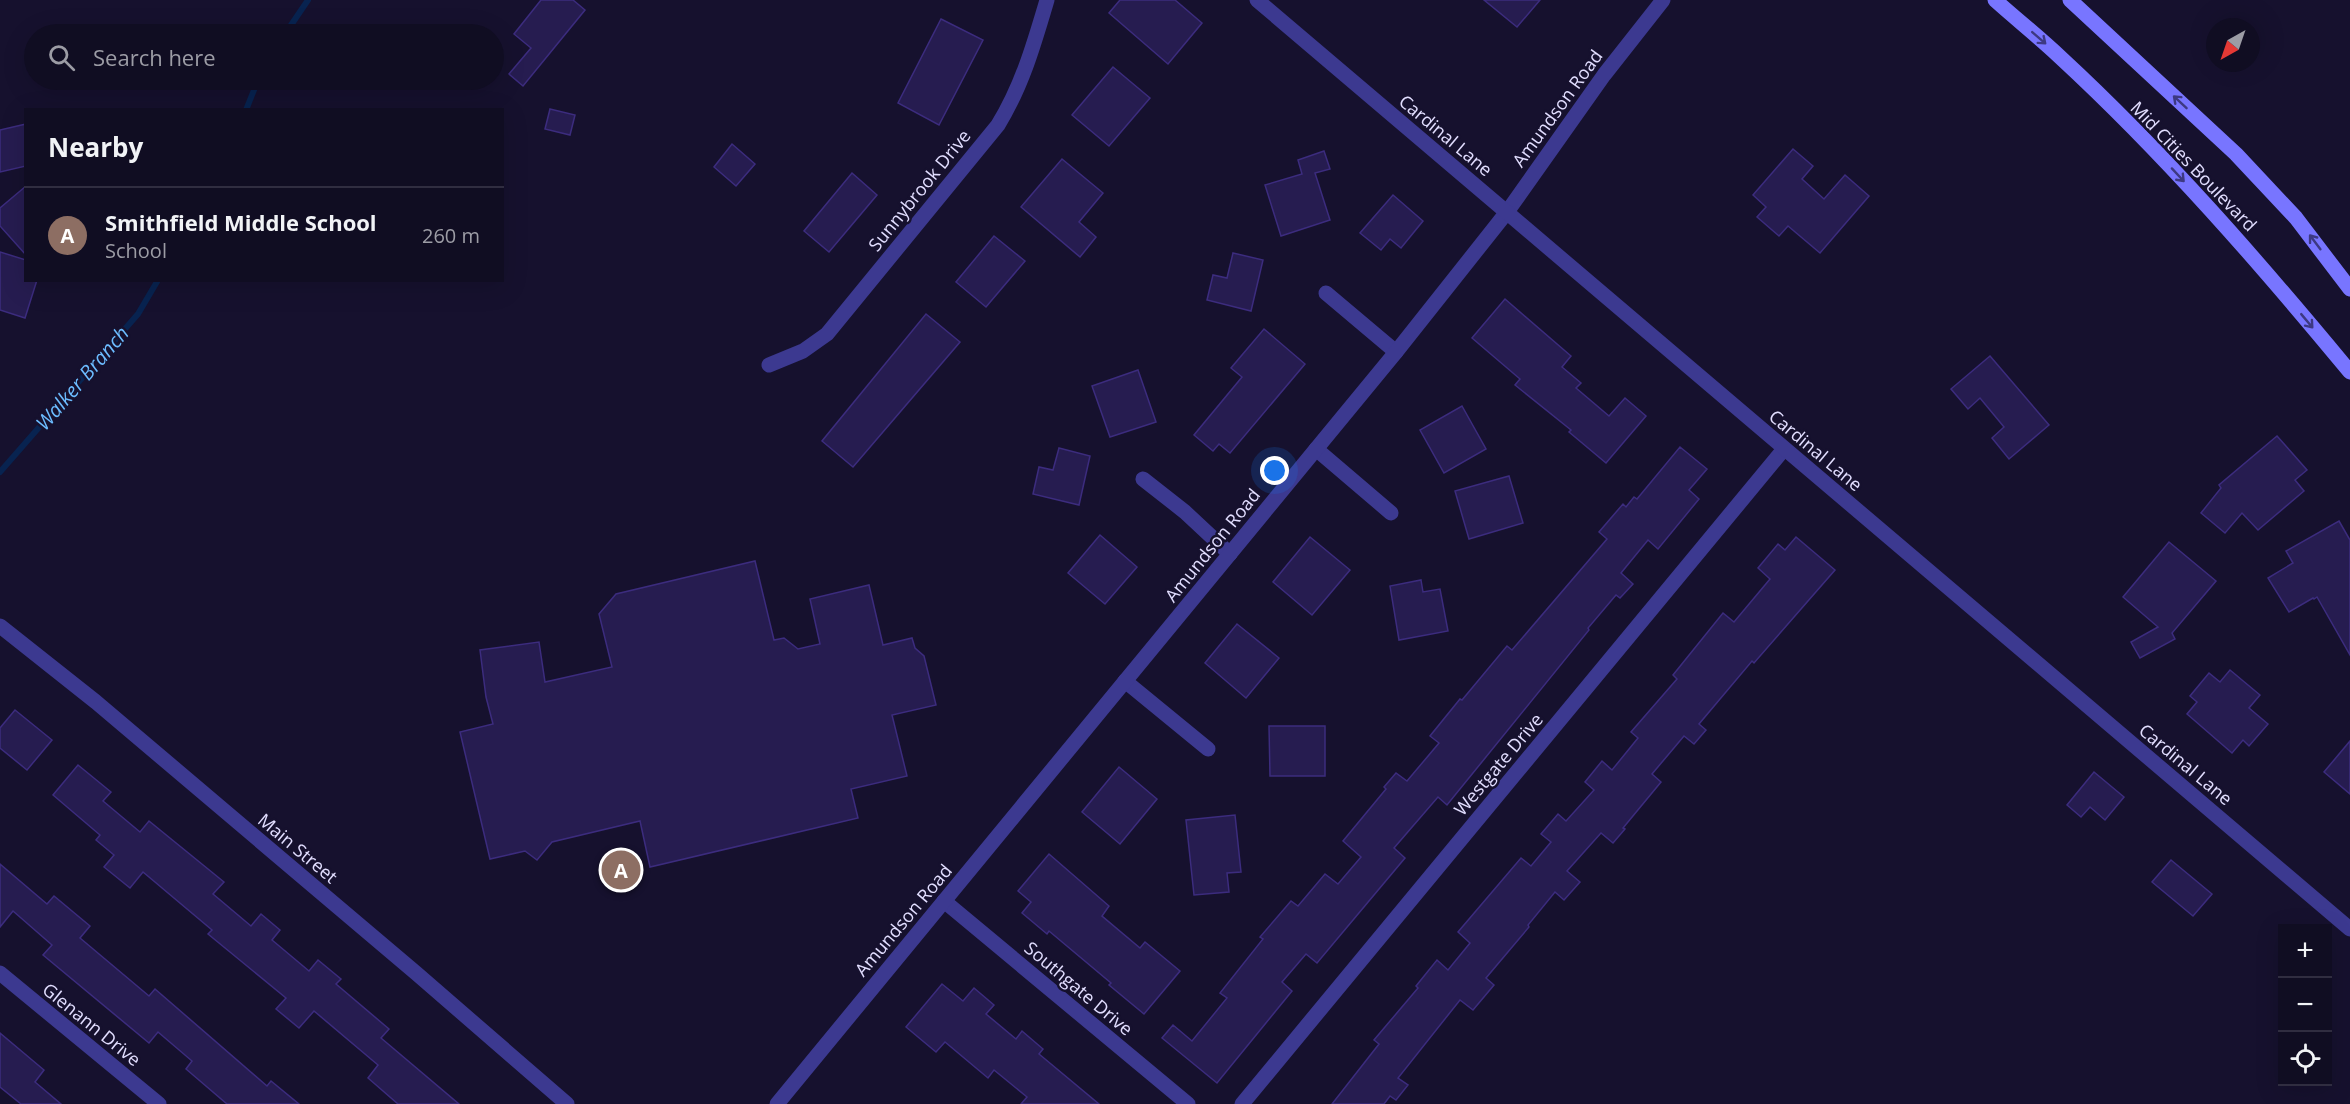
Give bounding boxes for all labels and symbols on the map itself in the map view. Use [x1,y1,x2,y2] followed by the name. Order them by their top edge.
[2206,18,2260,72] north arrow
[2031,31,2046,45] one-way arrow
[1506,45,1608,171] street label: Amundson Road
[1394,89,1498,181] street label: Cardinal Lane
[2173,94,2188,109] one-way arrow
[2126,96,2262,236] street label: Mid Cities Boulevard
[862,124,976,256] street label: Sunnybrook Drive
[2171,167,2185,182] one-way arrow
[2308,235,2321,251] one-way arrow
[2301,313,2314,329] one-way arrow
[29,320,135,436] water label: Walker Branch
[1764,404,1868,496] street label: Cardinal Lane
[1260,456,1289,485] your location
[1159,483,1265,607] street label: Amundson Road
[1448,708,1548,820] street label: Westgate Drive
[2134,718,2238,810] street label: Cardinal Lane
[253,808,343,888] street label: Main Street
[602,848,640,892] pin: A
[849,859,957,981] street label: Amundson Road
[1020,936,1138,1040] street label: Southgate Drive
[38,977,146,1071] street label: Glenann Drive

